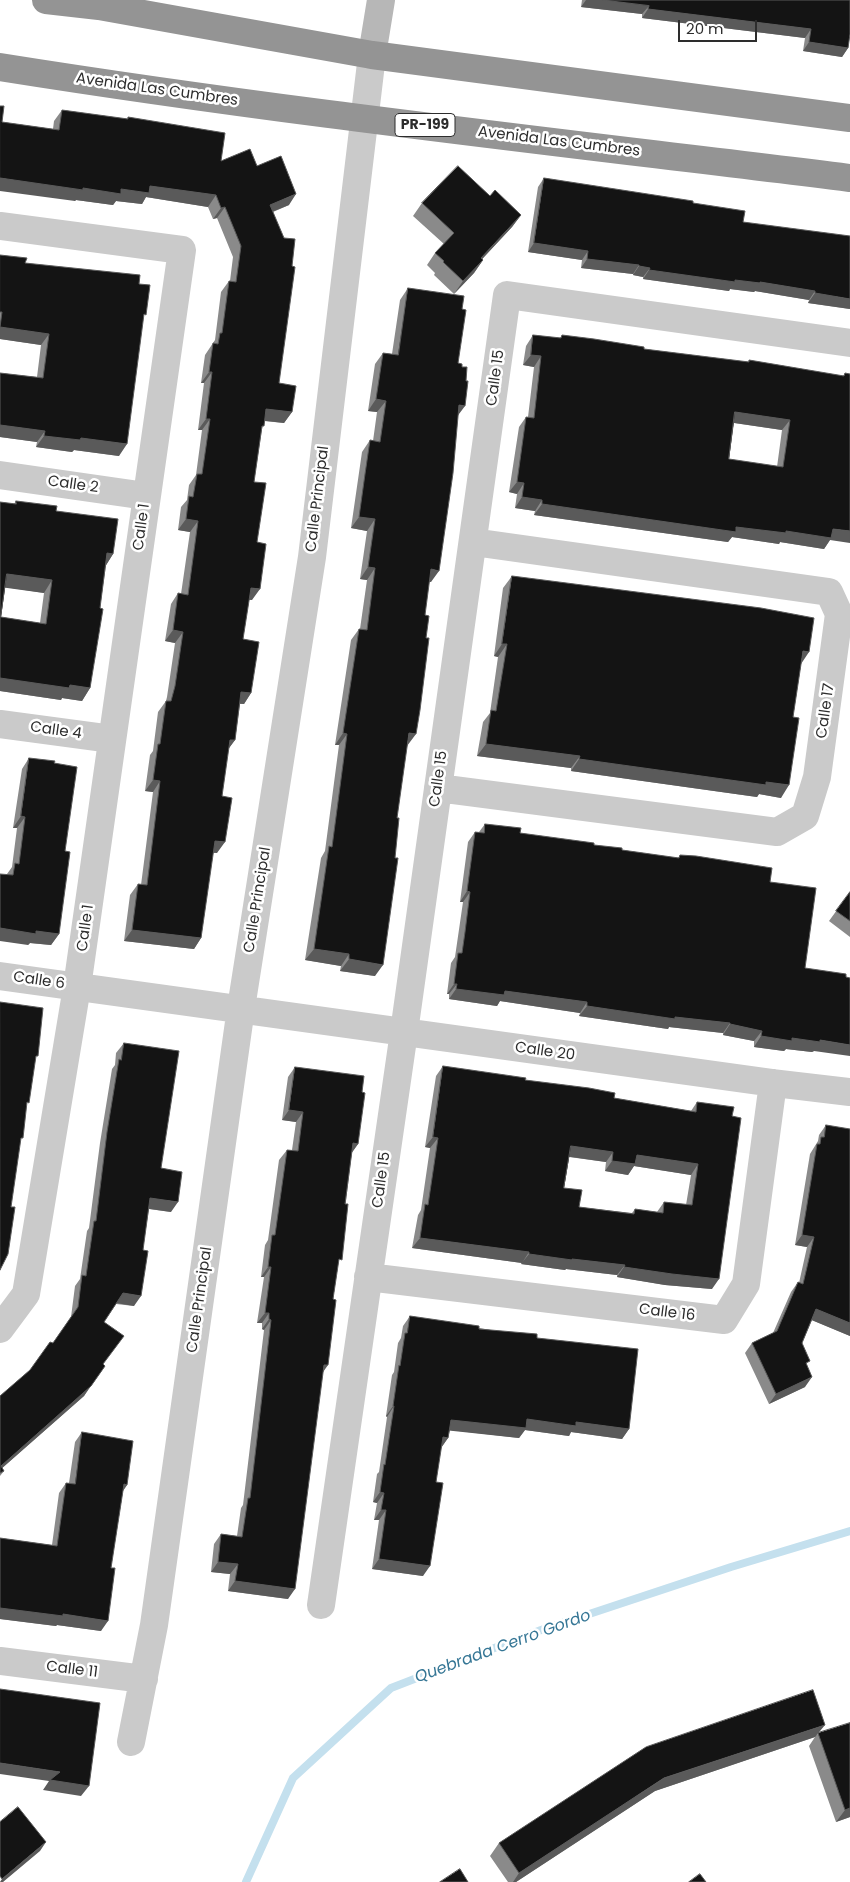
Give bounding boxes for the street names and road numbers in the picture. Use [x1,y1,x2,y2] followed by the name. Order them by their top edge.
[75,70,239,110] street label: Avenida Las Cumbres
[395,114,455,136] road number: PR-199
[477,123,641,161] street label: Avenida Las Cumbres
[483,349,509,407] street label: Calle 15
[303,445,333,553] street label: Calle Principal
[46,473,100,497] street label: Calle 2
[130,502,154,552] street label: Calle 1
[813,682,839,740] street label: Calle 17
[29,718,83,744] street label: Calle 4
[426,750,452,808] street label: Calle 15
[241,846,275,954] street label: Calle Principal
[74,903,98,953] street label: Calle 1
[12,968,66,994] street label: Calle 6
[514,1039,576,1065] street label: Calle 20
[369,1151,395,1209] street label: Calle 15
[184,1246,216,1354] street label: Calle Principal
[638,1301,696,1325] street label: Calle 16
[45,1658,99,1682] street label: Calle 11

